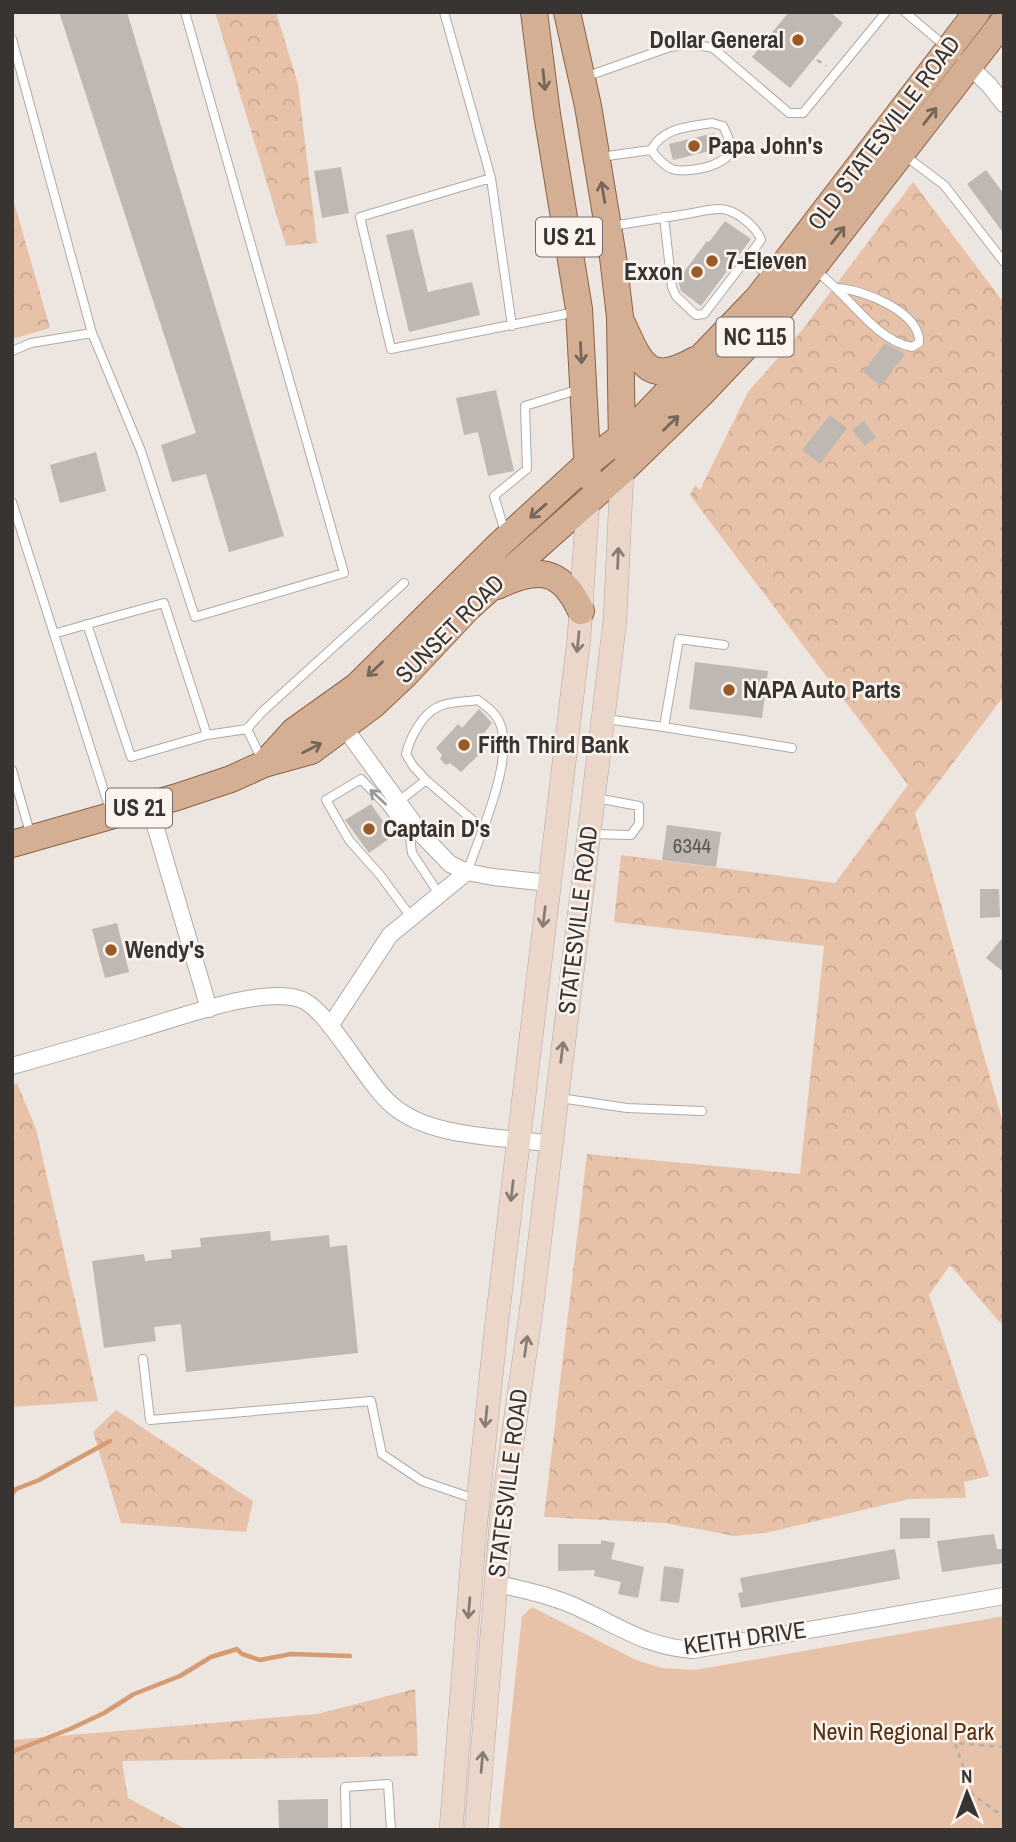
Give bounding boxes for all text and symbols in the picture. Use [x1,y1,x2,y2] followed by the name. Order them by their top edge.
[649,23,784,55] place label: Dollar General
[800,29,967,236] street label: OLD STATESVILLE ROAD
[790,32,806,48] marker: Dollar General
[537,68,550,91] one-way arrow
[923,107,938,125] one-way arrow
[708,129,823,161] place label: Papa John's
[686,138,702,154] marker: Papa John's
[596,181,609,204] one-way arrow
[536,218,602,256] road number: US 21
[831,226,846,244] one-way arrow
[726,244,807,276] place label: 7-Eleven
[704,253,720,269] marker: 7-Eleven
[624,255,683,287] place label: Exxon
[689,264,705,280] marker: Exxon
[716,318,794,356] road number: NC 115
[575,342,588,364] one-way arrow
[662,414,679,431] one-way arrow
[529,503,547,519] one-way arrow
[611,547,624,570] one-way arrow
[388,567,511,690] street label: SUNSET ROAD
[572,630,585,653] one-way arrow
[366,661,384,677] one-way arrow
[743,673,901,705] place label: NAPA Auto Parts
[721,682,737,698] marker: NAPA Auto Parts
[478,728,629,760] place label: Fifth Third Bank
[456,737,472,753] marker: Fifth Third Bank
[301,741,322,755] one-way arrow
[106,788,172,828] road number: US 21
[369,788,386,805] one-way arrow
[383,812,491,844] place label: Captain D's
[361,821,377,837] marker: Captain D's
[550,824,604,1016] street label: STATESVILLE ROAD
[673,831,712,860] house number: 6344
[538,905,551,928] one-way arrow
[125,933,205,965] place label: Wendy's
[103,942,119,958] marker: Wendy's
[556,1041,569,1064] one-way arrow
[505,1179,518,1202] one-way arrow
[519,1335,532,1357] one-way arrow
[480,1387,534,1579] street label: STATESVILLE ROAD
[480,1406,493,1428] one-way arrow
[462,1597,475,1619] one-way arrow
[681,1613,808,1661] street label: KEITH DRIVE
[812,1715,994,1747] park label: Nevin Regional Park
[476,1751,489,1774] one-way arrow
[932,1758,1002,1828] north arrow
[961,1763,973,1789] text: N

